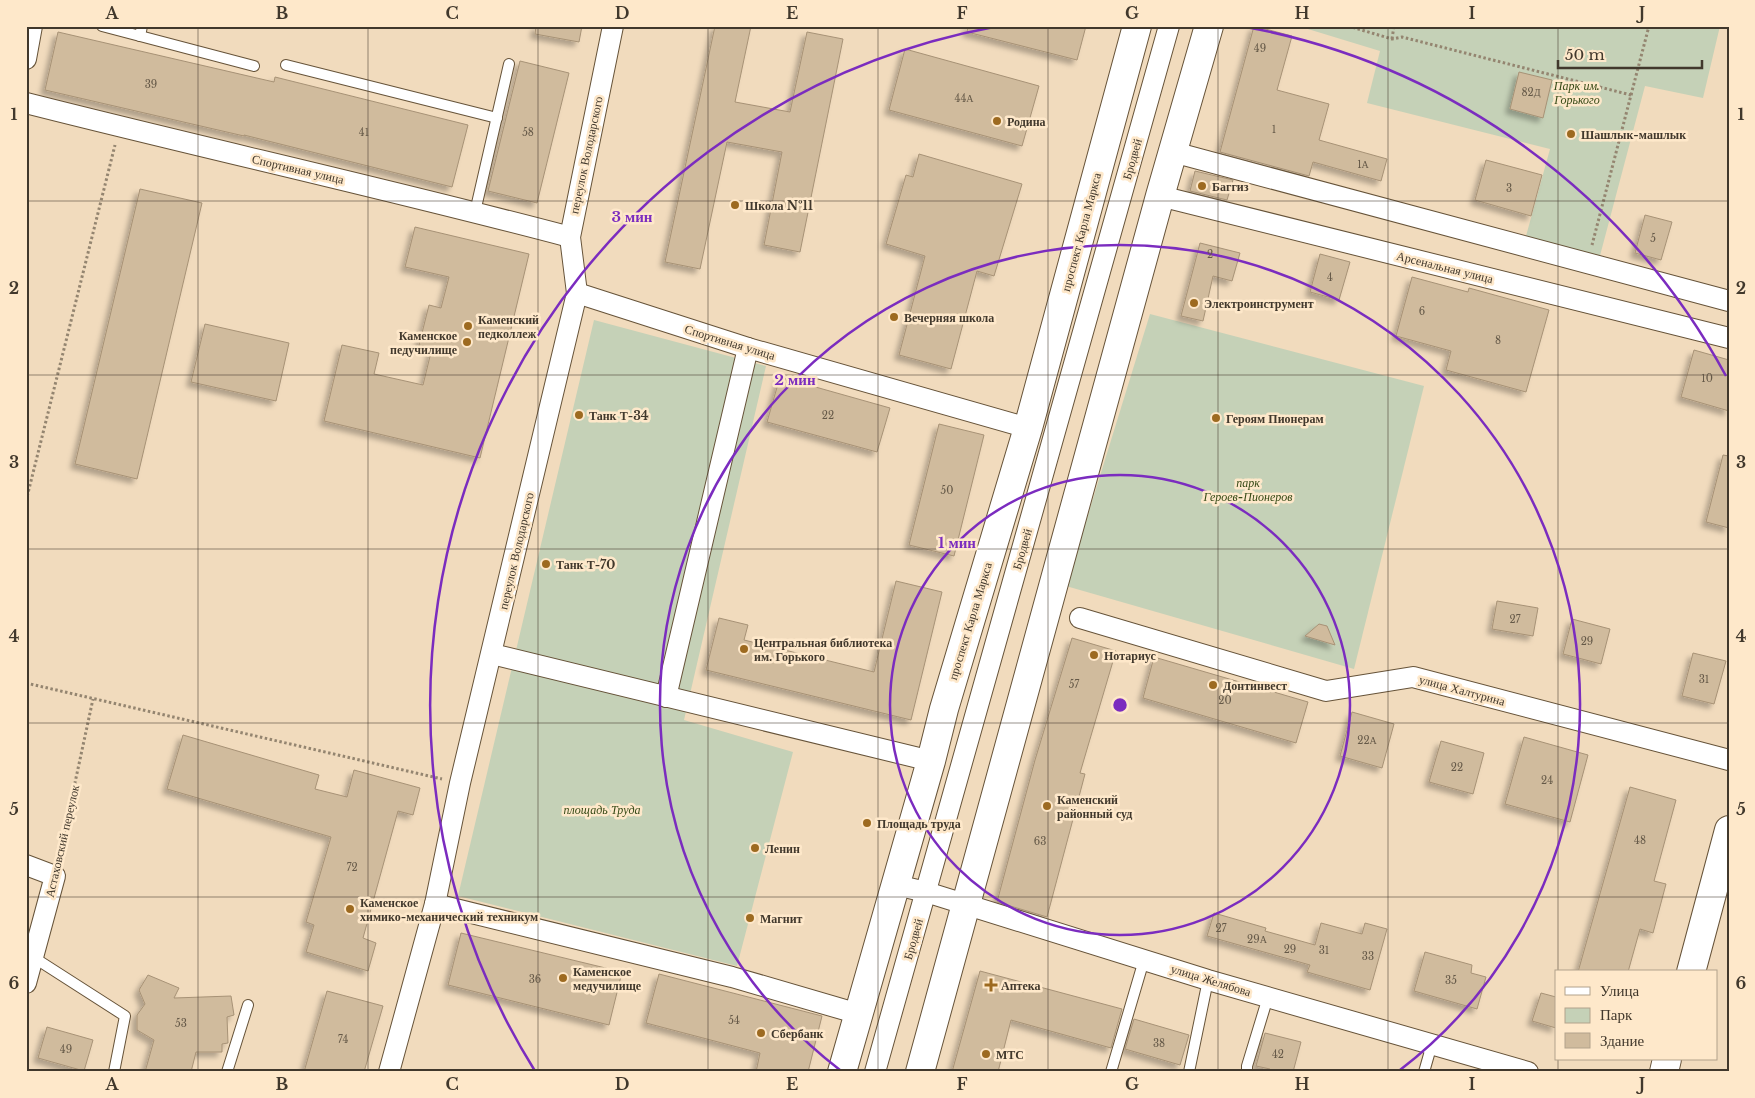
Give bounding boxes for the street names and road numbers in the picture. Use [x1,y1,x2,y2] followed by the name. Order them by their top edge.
[566,95,606,215] street label: переулок Володарского
[1119,136,1145,181] street label: Бродвей
[251,151,346,187] street label: Спортивная улица
[1058,170,1104,293] street label: проспект Карла Маркса
[1395,248,1496,286] street label: Арсенальная улица
[683,321,778,363] street label: Спортивная улица
[495,491,537,611] street label: переулок Володарского
[1009,526,1035,571] street label: Бродвей
[945,560,995,682] street label: проспект Карла Маркса
[1417,671,1507,709] street label: улица Халтурина
[42,783,82,899] street label: Астаховский переулок
[900,916,926,961] street label: Бродвей
[1169,961,1254,1000] street label: улица Желябова

